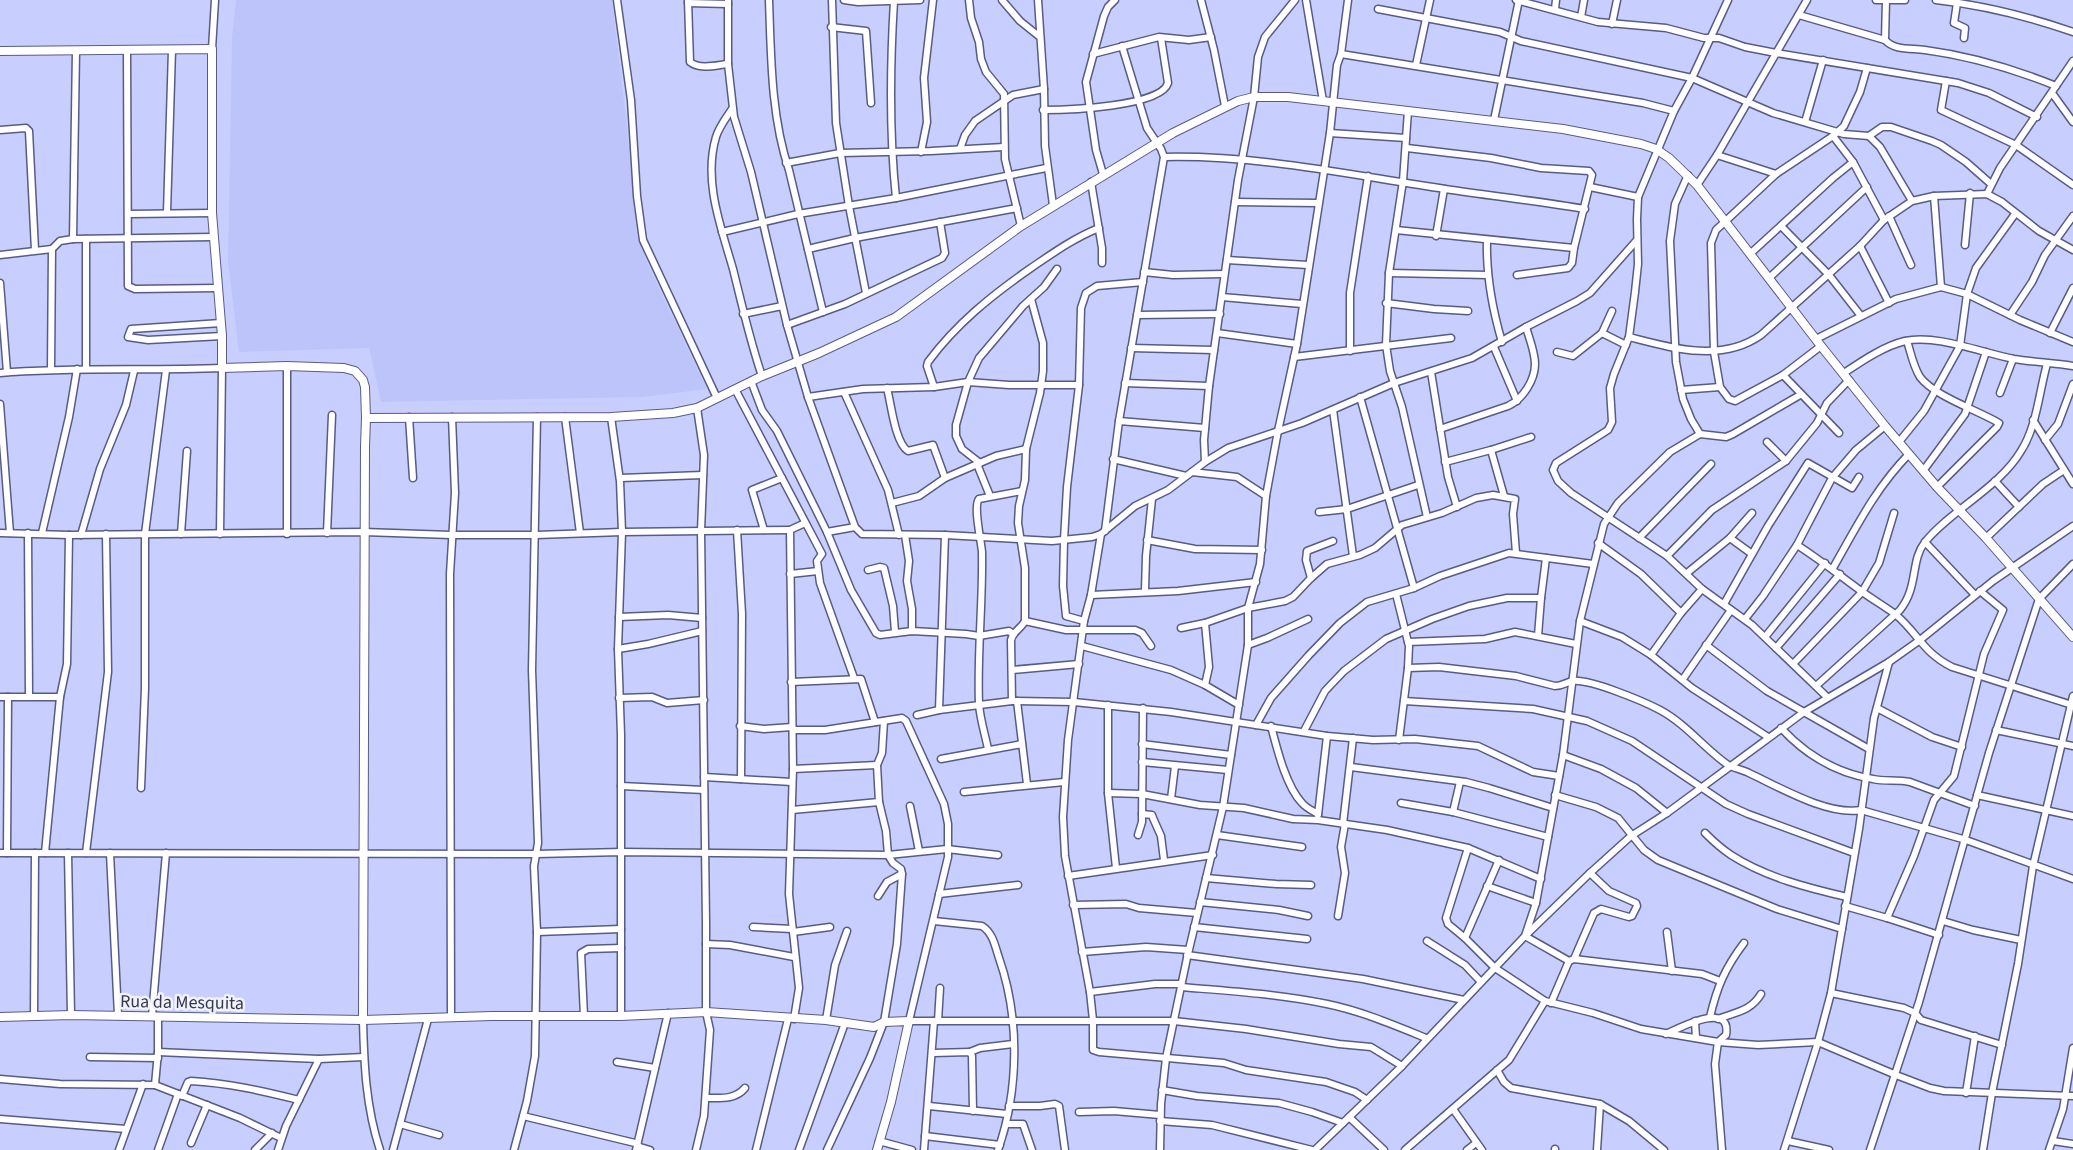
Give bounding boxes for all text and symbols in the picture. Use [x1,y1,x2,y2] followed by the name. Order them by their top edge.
[120,989,244,1016] street label: Rua da Mesquita

